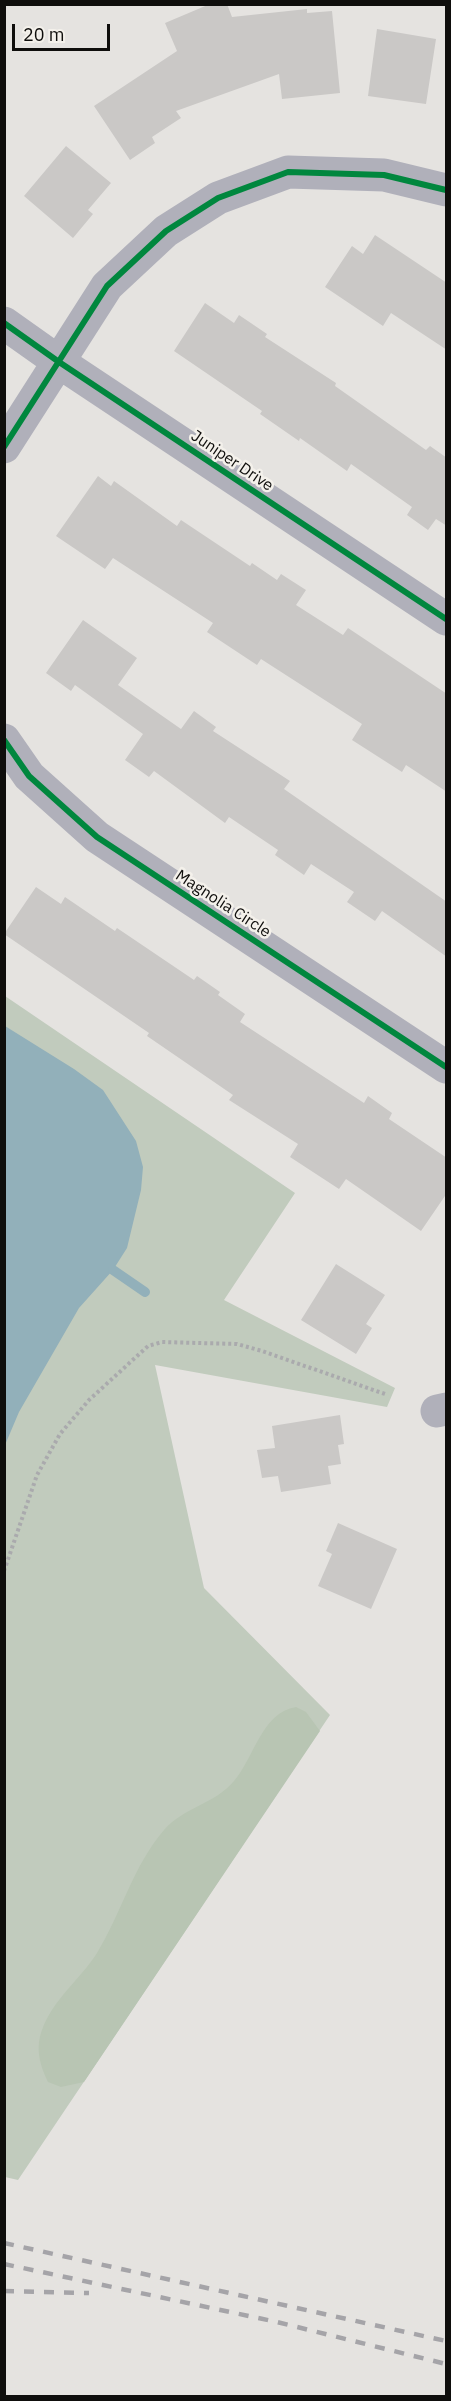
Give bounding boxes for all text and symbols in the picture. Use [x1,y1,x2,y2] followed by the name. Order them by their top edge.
[15,12,112,50] scale bar
[23,23,65,46] text: 20 m
[187,426,277,496] street label: Juniper Drive
[172,866,274,942] street label: Magnolia Circle

